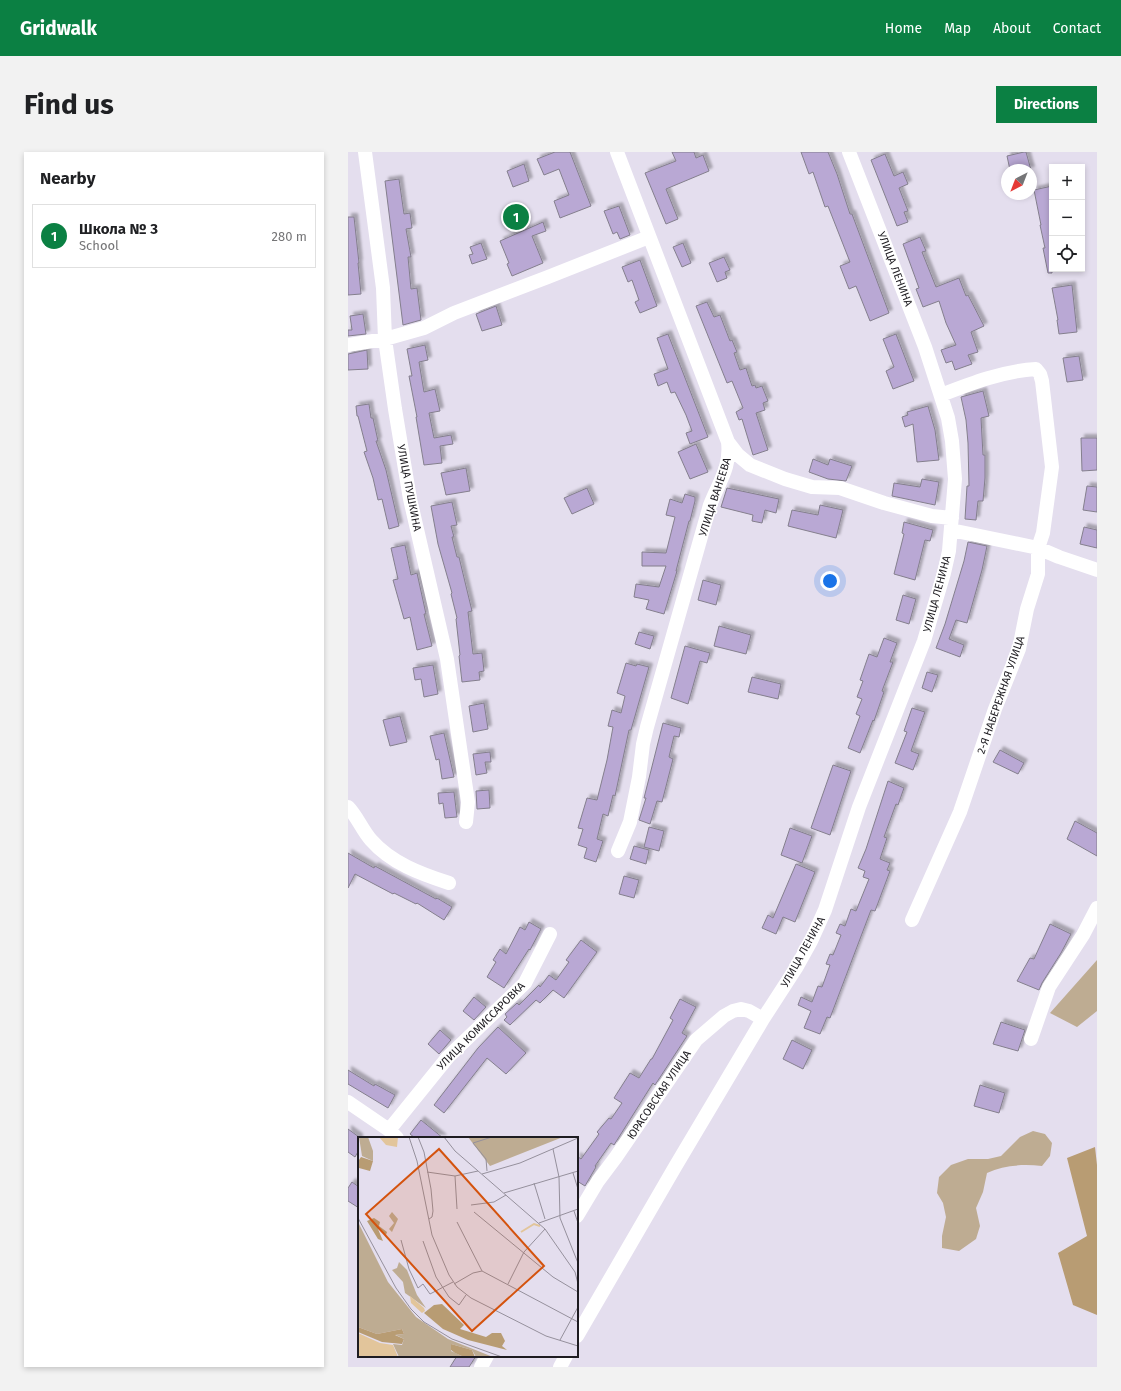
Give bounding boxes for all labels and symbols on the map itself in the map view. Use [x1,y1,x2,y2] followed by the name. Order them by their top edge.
[1001,164,1037,200] north arrow
[503,202,529,232] pin: 1
[875,230,915,309] street label: УЛИЦА ЛЕНИНА
[394,443,424,533] street label: УЛИЦА ПУШКИНА
[696,455,734,538] street label: УЛИЦА ВАНЕЕВА
[921,554,954,634] street label: УЛИЦА ЛЕНИНА
[820,571,840,591] your location
[975,634,1028,756] street label: 2-Я НАБЕРЕЖНАЯ УЛИЦА
[778,914,828,990] street label: УЛИЦА ЛЕНИНА
[434,979,528,1073] street label: УЛИЦА КОМИССАРОВКА
[624,1047,694,1142] street label: ЮРАСОВСКАЯ УЛИЦА
[358,1137,578,1357] inset map

